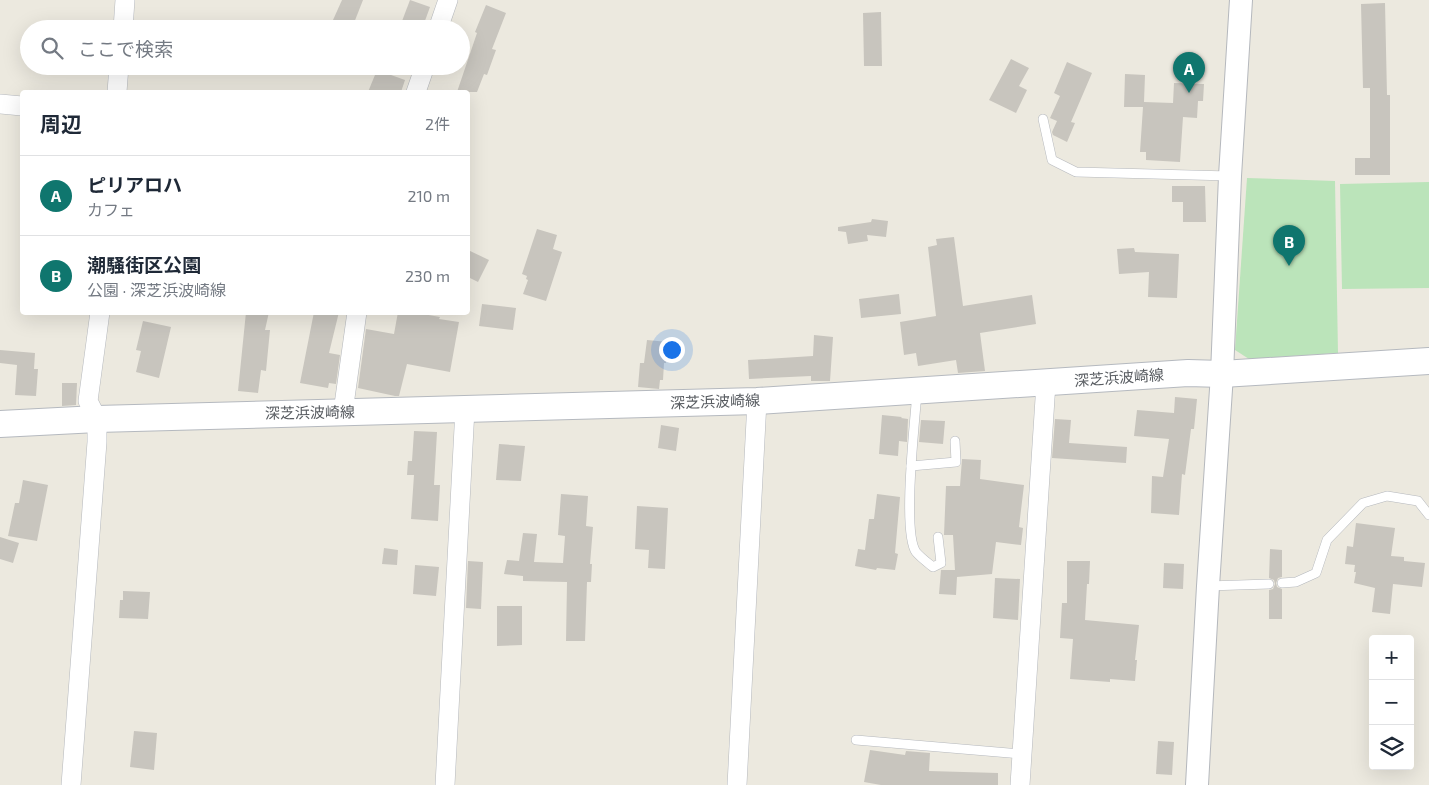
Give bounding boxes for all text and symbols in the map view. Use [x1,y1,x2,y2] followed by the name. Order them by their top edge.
[20,20,470,75] search box
[38,34,66,62] icon: search
[78,37,173,60] text: ここで検索
[1173,52,1205,93] pin: A
[40,111,82,136] text: 周辺
[425,114,450,133] text: 2件
[87,173,182,196] text: ピリアロハ
[51,186,61,205] text: A
[407,186,450,205] text: 210 m
[87,200,135,219] text: カフェ
[1273,225,1305,266] pin: B
[87,253,201,276] text: 潮騒街区公園
[51,266,61,285] text: B
[405,266,450,285] text: 230 m
[87,280,226,299] text: 公園 · 深芝浜波崎線
[659,337,685,363] your location
[1073,365,1164,389] street label: 深芝浜波崎線
[670,390,760,412] street label: 深芝浜波崎線
[265,402,355,422] street label: 深芝浜波崎線
[1369,635,1414,770] map controls
[1369,635,1414,680] button: +
[1369,680,1414,725] button: −
[1369,725,1414,770] button: layers

